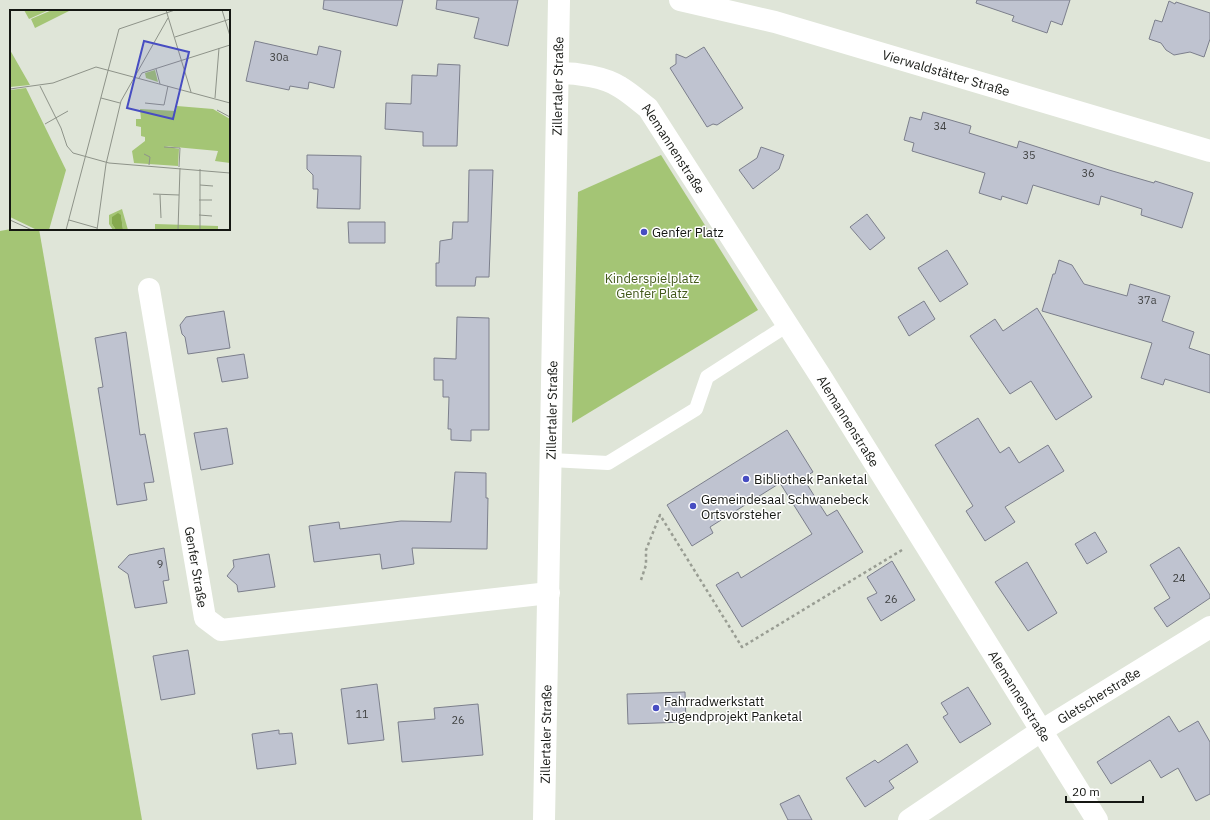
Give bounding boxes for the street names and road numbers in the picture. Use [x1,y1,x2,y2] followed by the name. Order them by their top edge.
[548,36,567,136] street label: Zillertaler Straße
[880,46,1012,100] street label: Vierwaldstätter Straße
[639,98,709,197] street label: Alemannenstraße
[542,360,561,460] street label: Zillertaler Straße
[814,372,883,470] street label: Alemannenstraße
[181,525,212,609] street label: Genfer Straße
[985,647,1055,745] street label: Alemannenstraße
[1054,663,1143,727] street label: Gletscherstraße
[536,684,555,784] street label: Zillertaler Straße

